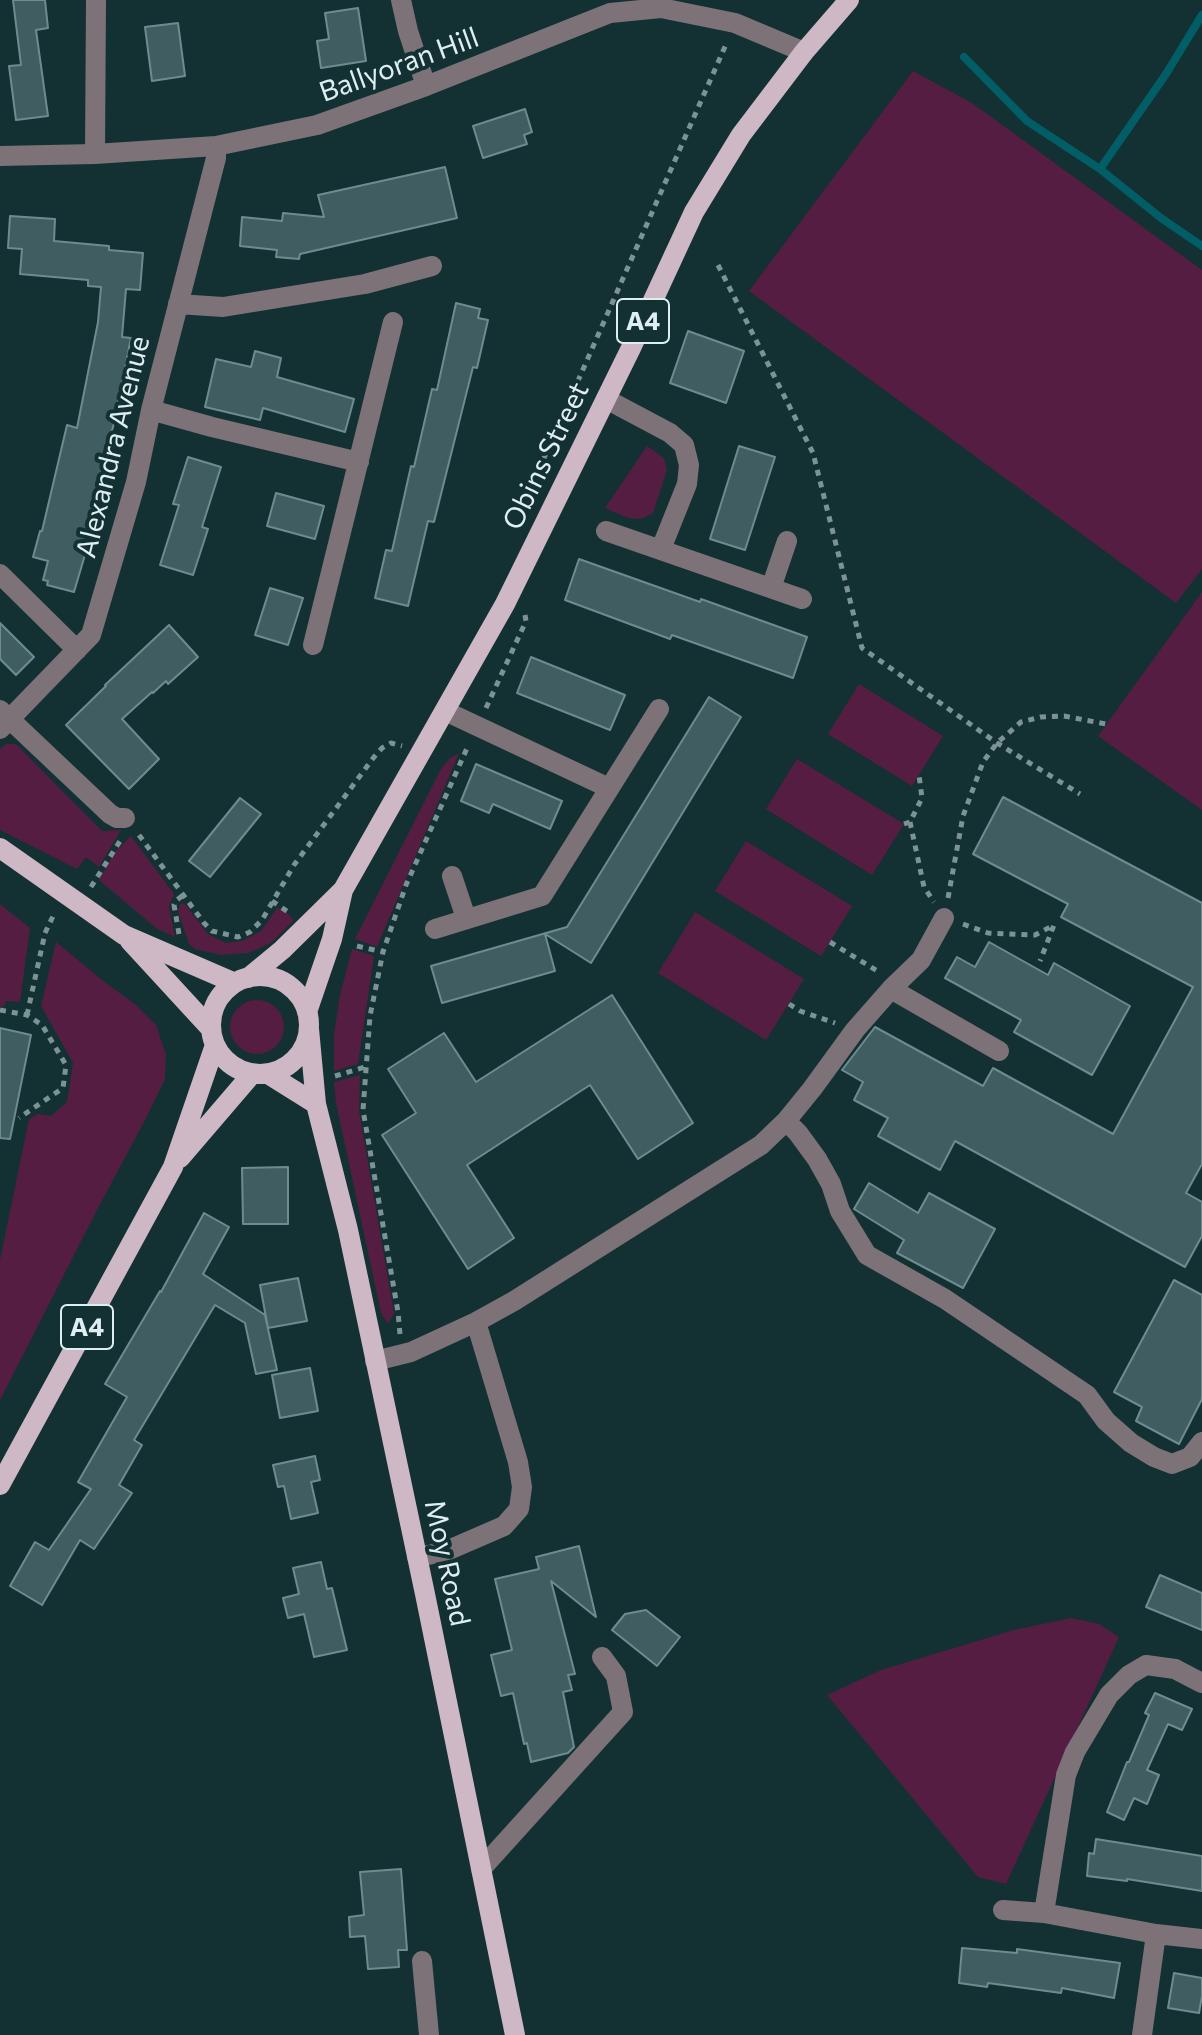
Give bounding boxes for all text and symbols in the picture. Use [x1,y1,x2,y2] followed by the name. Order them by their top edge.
[315,21,483,109] street label: Ballyoran Hill
[617,299,669,343] road number: A4
[69,333,157,561] street label: Alexandra Avenue
[496,377,596,535] street label: Obins Street
[61,1305,113,1349] road number: A4
[417,1497,477,1629] street label: Moy Road

